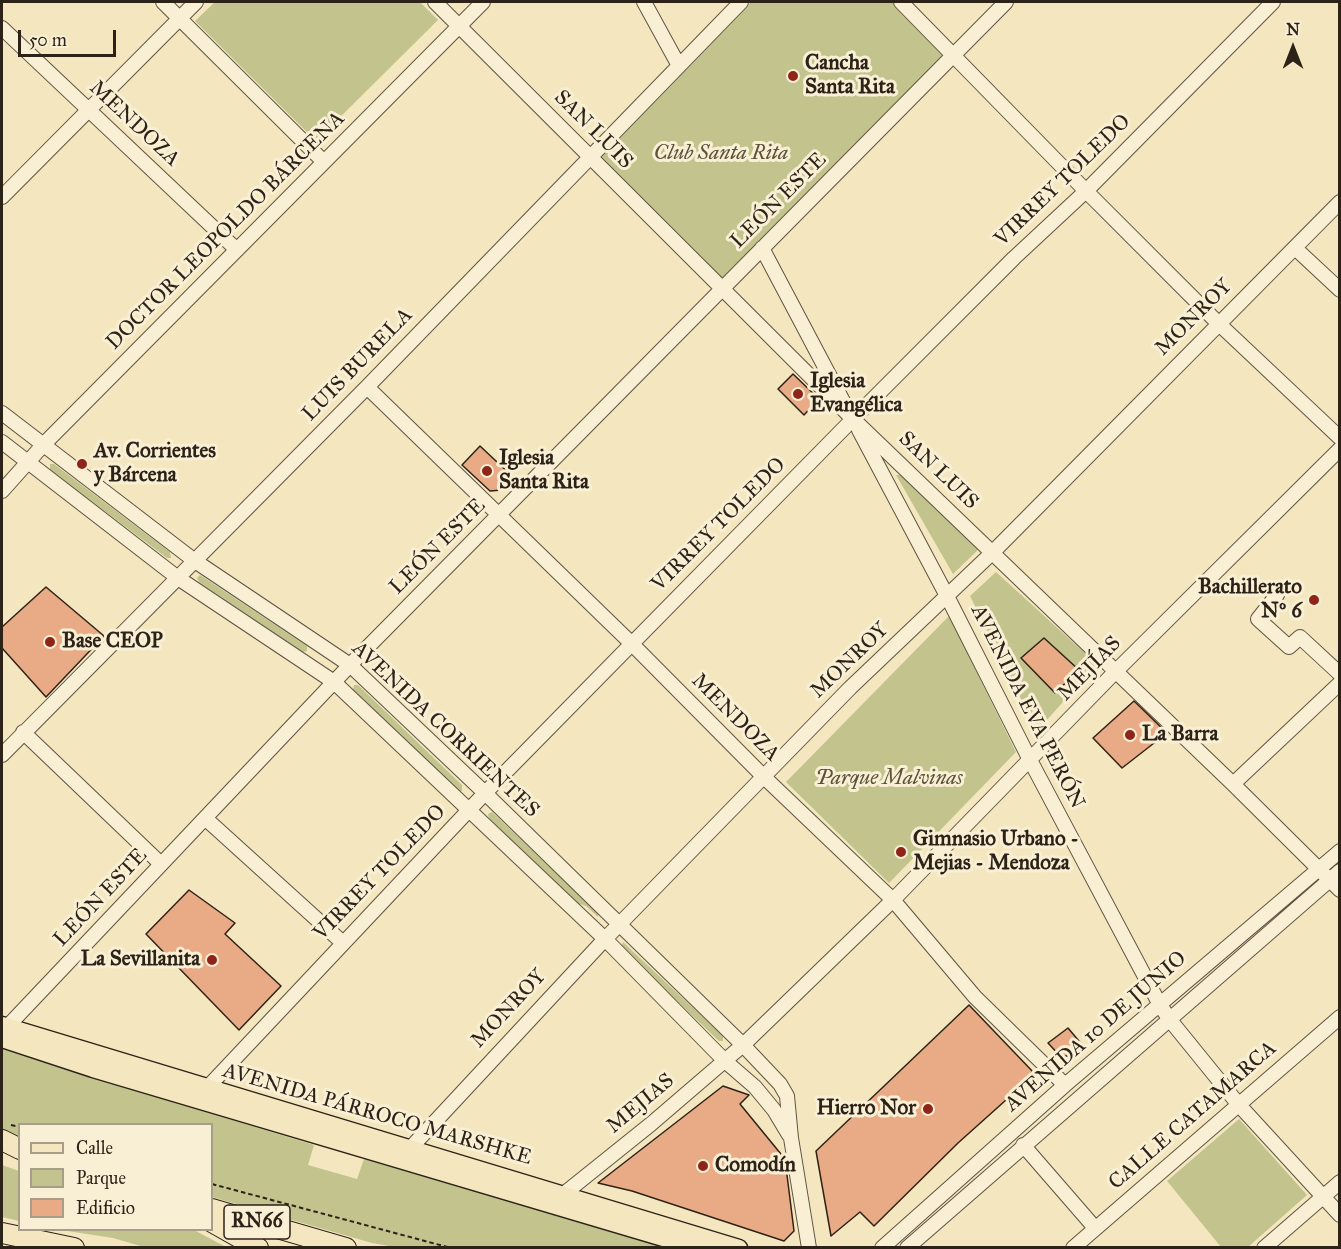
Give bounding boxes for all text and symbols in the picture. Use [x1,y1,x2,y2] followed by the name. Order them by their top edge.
[21,18,118,56] scale bar
[1263,18,1323,78] north arrow
[1286,20,1300,39] text: N
[29,29,67,51] text: 50 m
[805,51,895,101] place label: Cancha Santa Rita
[786,69,800,83] marker: Cancha Santa Rita
[84,76,184,172] street label: MENDOZA
[548,85,638,175] street label: SAN LUIS
[102,107,350,355] street label: DOCTOR LEOPOLDO BÁRCENA
[990,110,1136,252] street label: VIRREY TOLEDO
[654,141,788,167] park label: Club Santa Rita
[726,148,832,254] street label: LEÓN ESTE
[1150,274,1238,362] street label: MONROY
[298,303,418,427] street label: LUIS BURELA
[810,369,902,419] place label: Iglesia Evangélica
[791,387,805,401] marker: Iglesia Evangélica
[893,427,983,515] street label: SAN LUIS
[94,439,216,489] place label: Av. Corrientes y Bárcena
[499,446,589,496] place label: Iglesia Santa Rita
[647,453,791,597] street label: VIRREY TOLEDO
[75,457,89,471] marker: Av. Corrientes y Bárcena
[480,464,494,478] marker: Iglesia Santa Rita
[385,494,491,600] street label: LEÓN ESTE
[1198,575,1302,625] place label: Bachillerato Nº 6
[1307,593,1321,607] marker: Bachillerato Nº 6
[965,601,1089,813] street label: AVENIDA EVA PERÓN
[806,618,894,704] street label: MONROY
[62,629,163,655] place label: Base CEOP
[1053,631,1127,707] street label: MEJÍAS
[43,635,57,649] marker: Base CEOP
[346,637,544,823] street label: AVENIDA CORRIENTES
[686,669,784,767] street label: MENDOZA
[1142,722,1218,748] place label: La Barra
[1123,728,1137,742] marker: La Barra
[815,766,963,792] park label: Parque Malvinas
[309,800,451,946] street label: VIRREY TOLEDO
[913,827,1079,877] place label: Gimnasio Urbano - Mejias - Mendoza
[49,844,153,952] street label: LEÓN ESTE
[894,845,908,859] marker: Gimnasio Urbano - Mejias - Mendoza
[1000,946,1192,1118] street label: AVENIDA 10 DE JUNIO
[81,947,200,973] place label: La Sevillanita
[205,953,219,967] marker: La Sevillanita
[466,965,552,1053] street label: MONROY
[1104,1036,1282,1196] street label: CALLE CATAMARCA
[220,1059,534,1171] street label: AVENIDA PÁRROCO MARSHKE
[602,1069,680,1139] street label: MEJIAS
[817,1096,916,1122] place label: Hierro Nor
[921,1102,935,1116] marker: Hierro Nor
[18,1123,213,1231] legend
[76,1137,113,1159] text: Calle
[715,1153,796,1179] place label: Comodín
[696,1159,710,1173] marker: Comodín
[76,1167,126,1189] text: Parque
[76,1197,135,1219] text: Edificio
[224,1205,290,1239] road number: RN66

